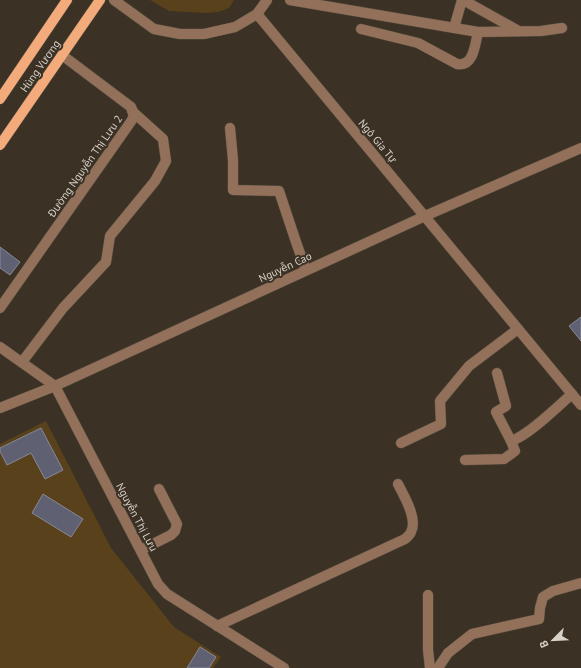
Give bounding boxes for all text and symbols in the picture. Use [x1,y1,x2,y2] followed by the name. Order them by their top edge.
[17,37,63,95] street label: Hùng Vương
[44,112,125,220] street label: Đường Nguyễn Thị Lưu 2
[355,116,401,166] street label: Ngô Gia Tự
[256,249,314,285] street label: Nguyễn Cao
[113,480,161,554] street label: Nguyễn Thị Lưu
[533,620,573,660] north arrow
[536,638,552,650] text: B

